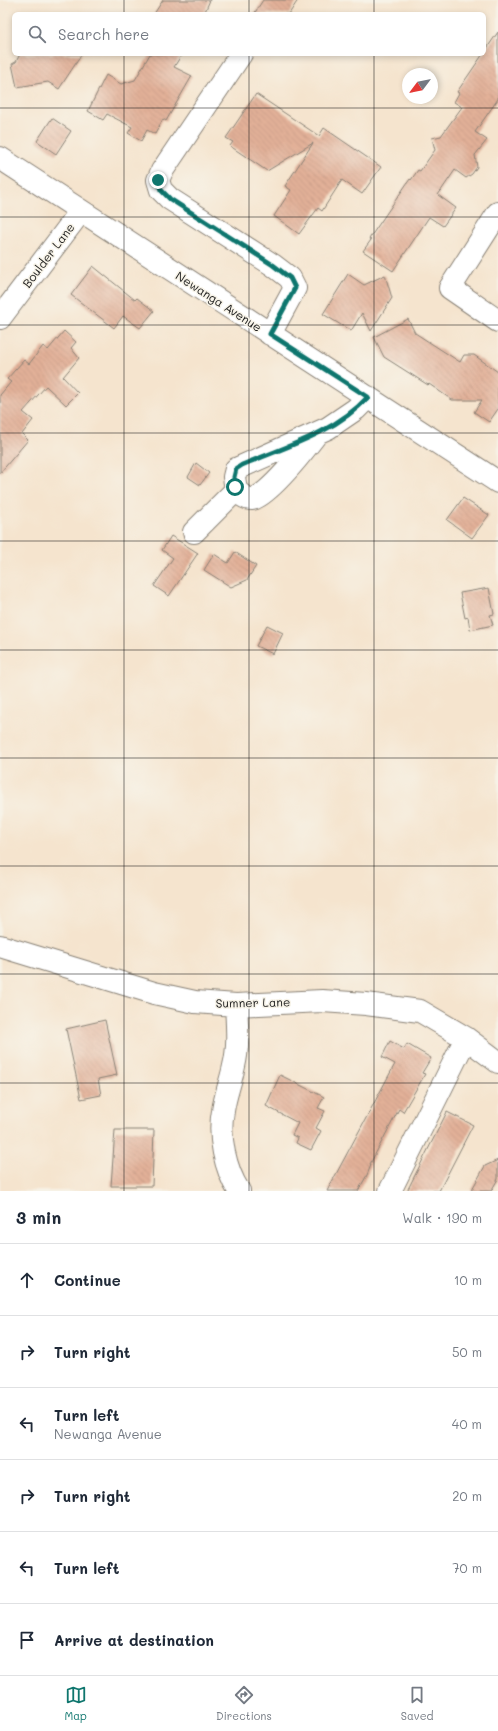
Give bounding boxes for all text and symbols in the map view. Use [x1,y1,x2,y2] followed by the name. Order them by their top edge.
[12,12,486,56] search box
[26,23,48,45] icon: search
[58,24,149,44] text: Search here
[402,68,438,104] north arrow
[149,171,167,189] route end
[18,219,78,291] street label: Boulder Lane
[173,267,265,335] street label: Newanga Avenue
[226,478,244,496] route start
[216,993,290,1011] street label: Sumner Lane
[16,1206,61,1228] text: 3 min
[402,1209,482,1226] text: Walk · 190 m
[16,1269,38,1291] icon: ahead
[54,1270,121,1290] text: Continue
[454,1271,482,1288] text: 10 m
[16,1341,38,1363] icon: right
[54,1342,131,1362] text: Turn right
[452,1343,482,1360] text: 50 m
[54,1405,119,1425] text: Turn left
[16,1413,38,1435] icon: left
[452,1415,482,1432] text: 40 m
[54,1425,162,1442] text: Newanga Avenue
[16,1485,38,1507] icon: right
[54,1486,131,1506] text: Turn right
[452,1487,482,1504] text: 20 m
[16,1557,38,1579] icon: left
[54,1558,119,1578] text: Turn left
[452,1559,482,1576] text: 70 m
[16,1629,38,1651] icon: arrive
[54,1630,214,1650] text: Arrive at destination
[65,1684,87,1723] tab: Map
[216,1684,272,1723] tab: Directions
[401,1684,433,1723] tab: Saved

